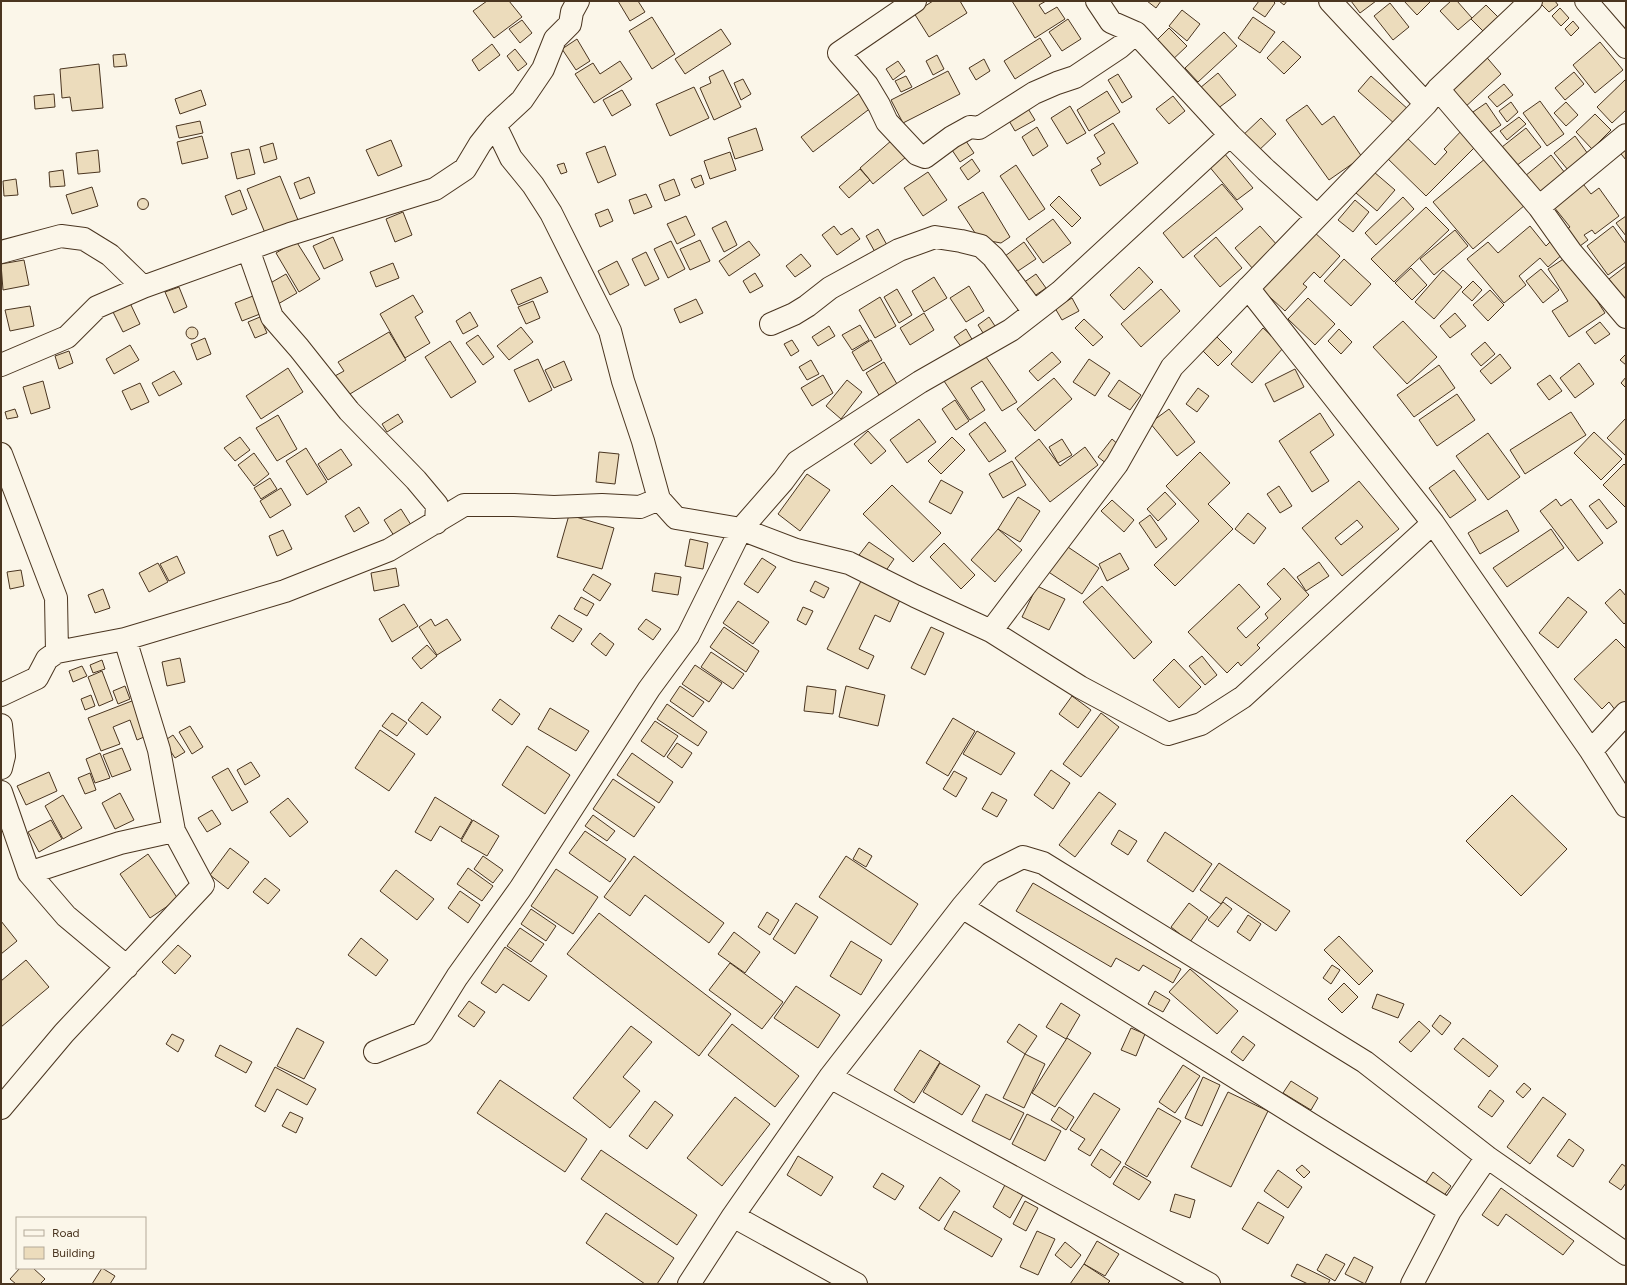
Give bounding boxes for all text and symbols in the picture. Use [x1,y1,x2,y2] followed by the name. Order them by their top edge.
[16,1217,146,1269] legend
[52,1226,80,1240] text: Road
[52,1246,95,1260] text: Building

